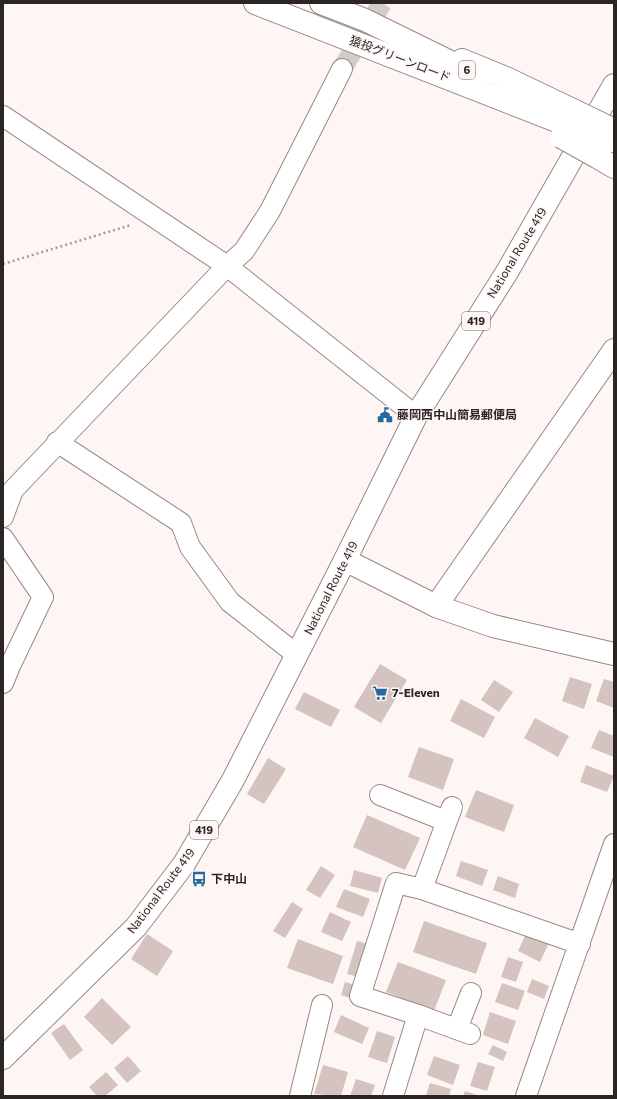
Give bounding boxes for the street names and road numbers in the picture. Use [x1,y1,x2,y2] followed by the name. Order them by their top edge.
[348,32,453,84] street label: 猿投グリーンロード
[459,61,475,79] road number: 6
[484,205,549,300] street label: National Route 419
[462,312,490,330] road number: 419
[300,538,360,637] street label: National Route 419
[190,821,218,839] road number: 419
[124,845,197,936] street label: National Route 419

